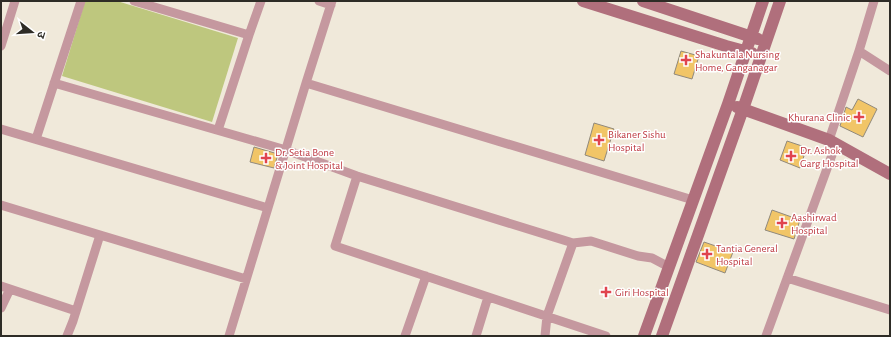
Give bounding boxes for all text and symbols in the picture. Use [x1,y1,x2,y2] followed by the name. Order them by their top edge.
[12,12,52,52] north arrow
[35,30,47,40] text: उ
[695,49,780,73] place label: Shakuntala Nursing Home, Ganganagar
[680,54,692,66] marker: Shakuntala Nursing Home, Ganganagar
[853,111,865,123] marker: Khurana Clinic
[788,112,851,123] place label: Khurana Clinic
[608,129,666,153] place label: Bikaner Sishu Hospital
[593,134,605,146] marker: Bikaner Sishu Hospital
[800,145,859,169] place label: Dr. Ashok Garg Hospital
[275,147,343,171] place label: Dr. Setia Bone & Joint Hospital
[785,150,797,162] marker: Dr. Ashok Garg Hospital
[260,152,272,164] marker: Dr. Setia Bone & Joint Hospital
[791,212,837,236] place label: Aashirwad Hospital
[776,217,788,229] marker: Aashirwad Hospital
[716,243,778,267] place label: Tantia General Hospital
[701,248,713,260] marker: Tantia General Hospital
[600,286,612,298] marker: Giri Hospital
[615,287,669,298] place label: Giri Hospital

